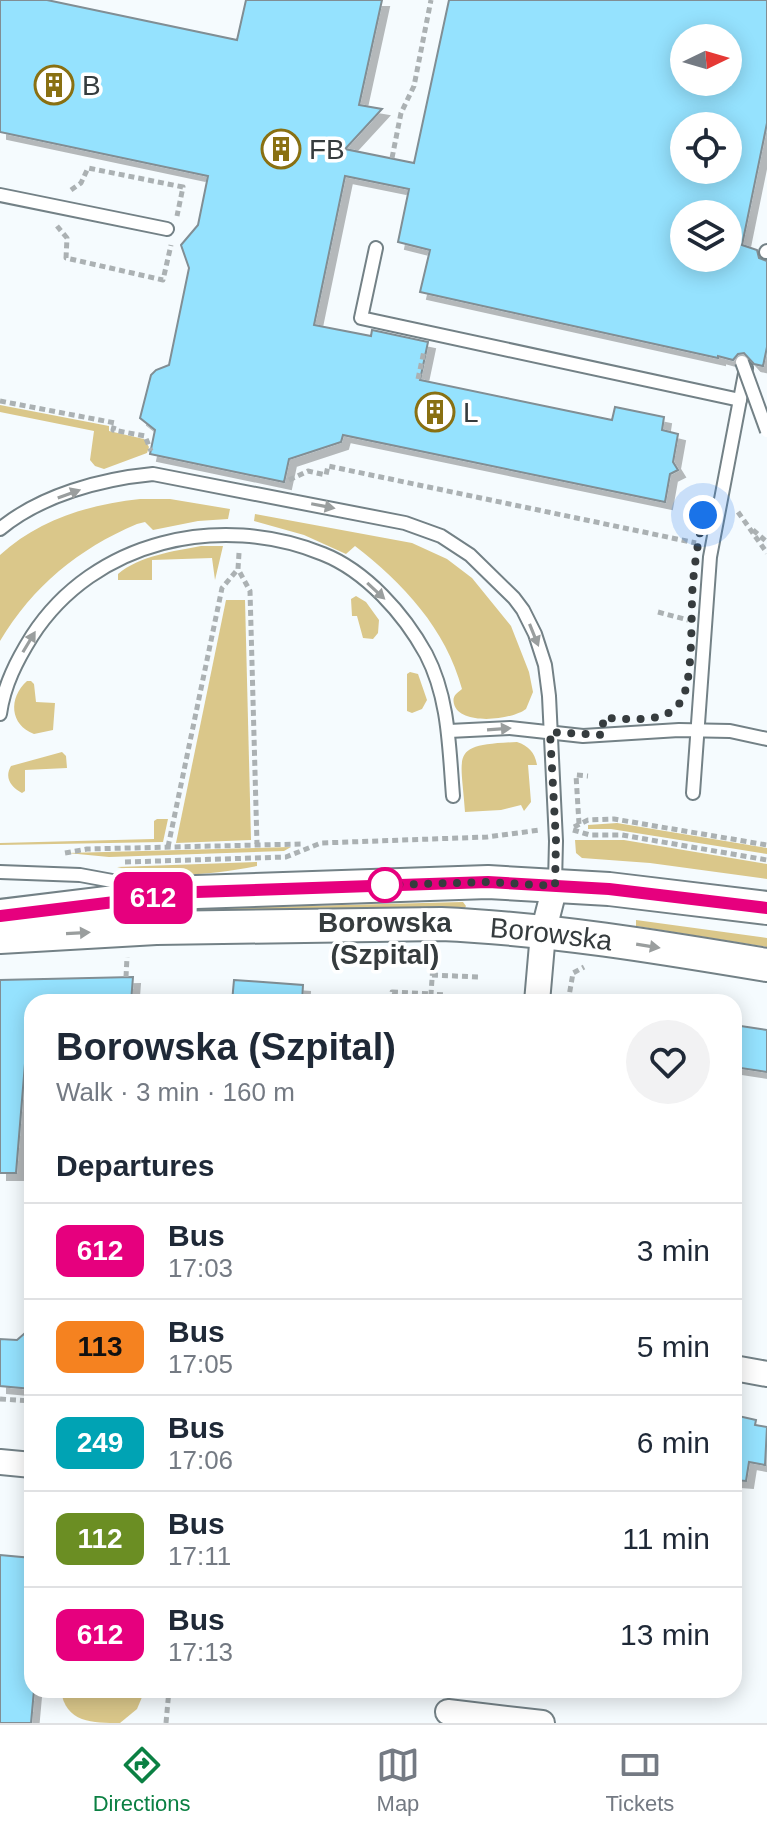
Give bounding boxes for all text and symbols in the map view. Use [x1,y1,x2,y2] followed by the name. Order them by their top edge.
[670,24,742,96] north arrow
[670,24,742,272] map controls
[33,64,75,106] building icon: B
[82,70,101,101] place label: B
[670,112,742,184] button: locate
[260,128,302,170] building icon: FB
[309,134,345,165] place label: FB
[670,200,742,272] button: layers
[414,391,456,433] building icon: L
[463,397,479,428] place label: L
[57,487,81,500] one-way arrow
[683,495,723,535] your location
[311,501,336,513] one-way arrow
[366,581,385,599] one-way arrow
[528,623,541,647] one-way arrow
[22,631,36,653] one-way arrow
[487,722,512,735] one-way arrow
[368,868,402,902] marker: Borowska (Szpital)
[107,872,199,924] line badge: 612
[130,882,176,913] text: 612
[318,907,452,970] place label: Borowska (Szpital)
[489,912,615,956] street label: Borowska
[66,926,91,939] one-way arrow
[636,940,661,953] one-way arrow
[626,1020,710,1104] button: heart
[56,1026,396,1068] text: Borowska (Szpital)
[56,1077,295,1107] text: Walk · 3 min · 160 m
[56,1149,214,1182] text: Departures
[168,1219,225,1252] text: Bus
[637,1234,710,1267] text: 3 min
[77,1235,123,1266] text: 612
[168,1253,233,1283] text: 17:03
[168,1315,225,1348] text: Bus
[637,1330,710,1363] text: 5 min
[77,1331,123,1362] text: 113
[168,1349,233,1379] text: 17:05
[168,1411,225,1444] text: Bus
[637,1426,710,1459] text: 6 min
[77,1427,123,1458] text: 249
[168,1445,233,1475] text: 17:06
[168,1507,225,1540] text: Bus
[622,1522,710,1555] text: 11 min
[77,1523,123,1554] text: 112
[168,1541,231,1571] text: 17:11
[168,1603,225,1636] text: Bus
[620,1618,710,1651] text: 13 min
[77,1619,123,1650] text: 612
[168,1637,233,1667] text: 17:13
[93,1743,191,1817] tab: Directions
[376,1743,420,1817] tab: Map
[605,1743,674,1817] tab: Tickets

